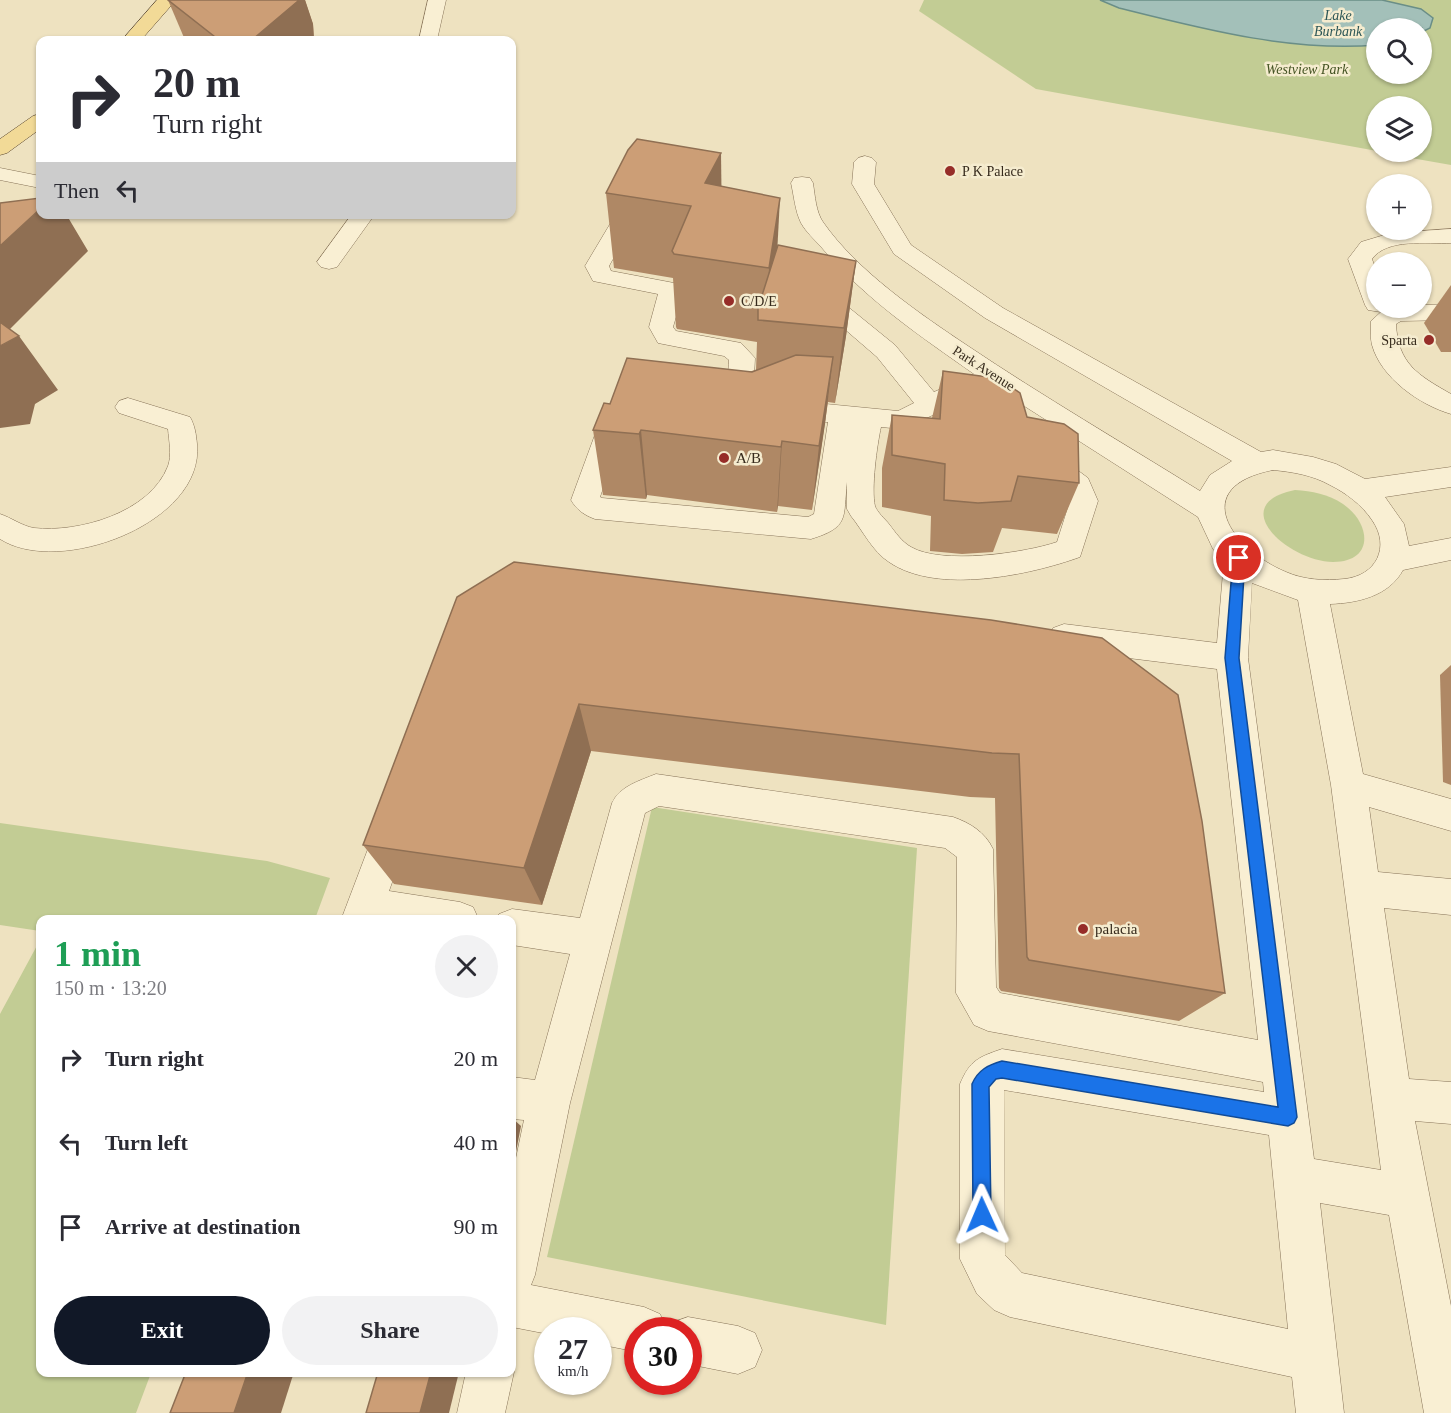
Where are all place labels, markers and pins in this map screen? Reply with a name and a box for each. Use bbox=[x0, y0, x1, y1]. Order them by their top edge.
marker: P K Palace bbox=[943, 164, 957, 178]
place label: P K Palace bbox=[962, 164, 1023, 179]
marker: C/D/E bbox=[722, 294, 736, 308]
place label: C/D/E bbox=[741, 294, 777, 309]
place label: Sparta bbox=[1381, 333, 1418, 348]
marker: Sparta bbox=[1422, 333, 1436, 347]
place label: A/B bbox=[736, 450, 761, 466]
marker: A/B bbox=[717, 451, 731, 465]
pin bbox=[1213, 532, 1264, 583]
place label: palacia bbox=[1095, 921, 1138, 937]
marker: palacia bbox=[1076, 922, 1090, 936]

